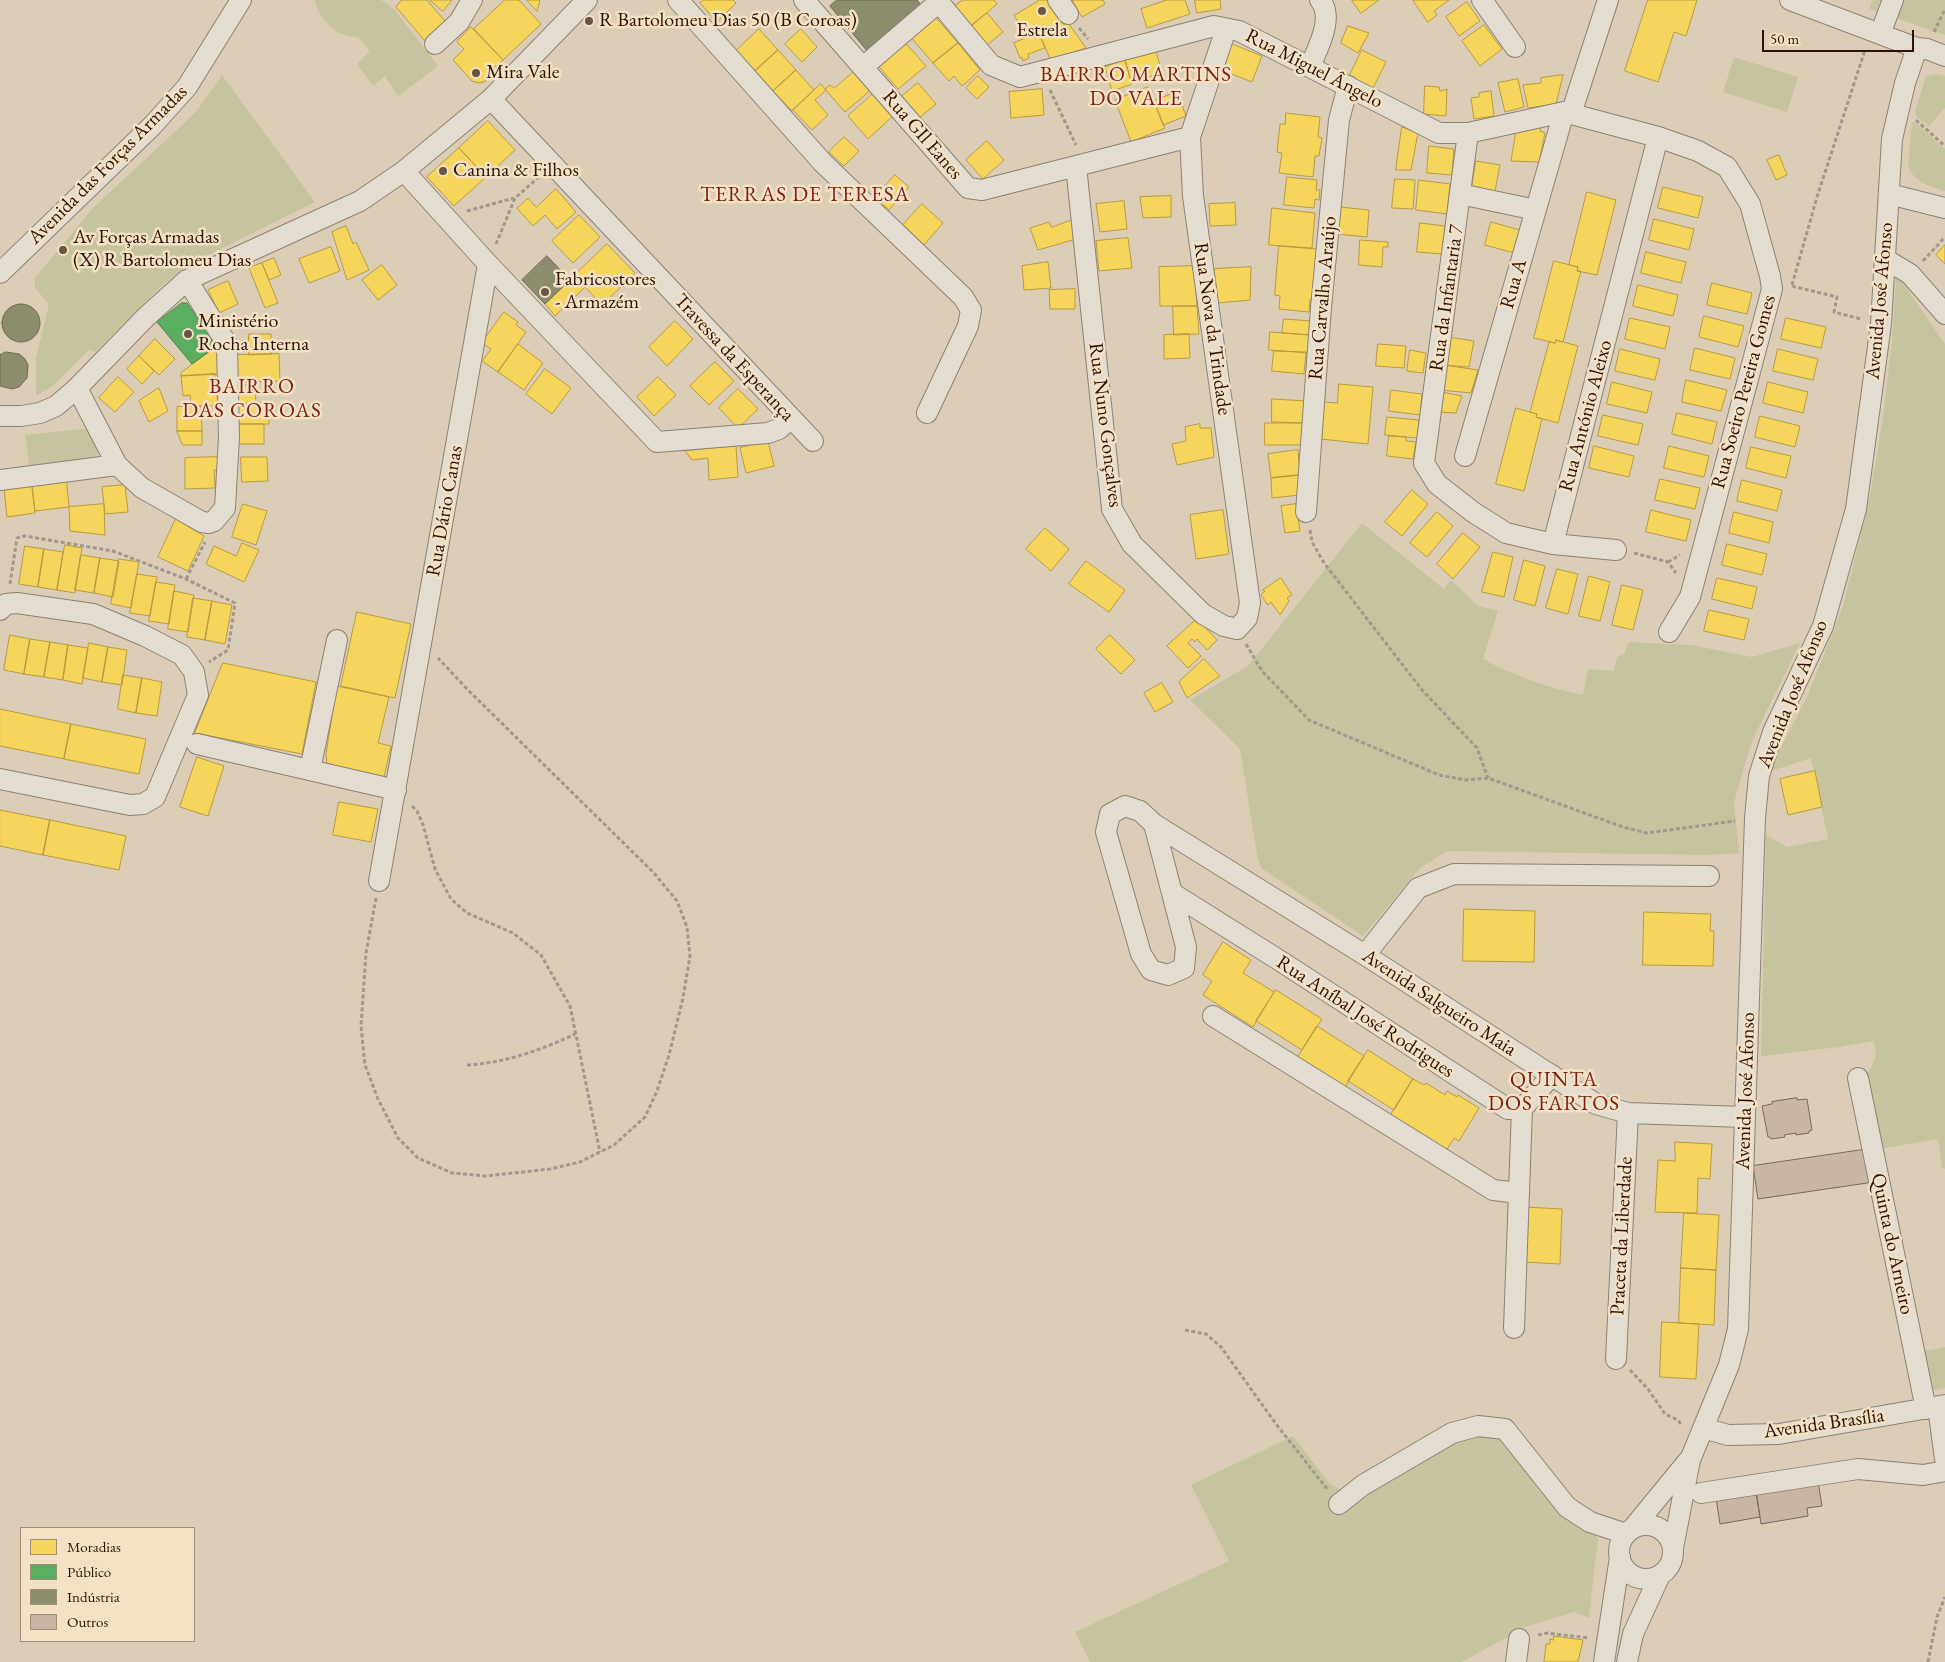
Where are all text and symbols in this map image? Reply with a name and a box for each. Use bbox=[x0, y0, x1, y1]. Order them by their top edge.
marker: Estrela bbox=[1036, 5, 1048, 17]
place label: R Bartolomeu Dias 50 (B Coroas) bbox=[599, 9, 857, 33]
marker: R Bartolomeu Dias 50 (B Coroas) bbox=[583, 15, 595, 27]
place label: Estrela bbox=[1016, 19, 1068, 43]
scale bar bbox=[1765, 20, 1918, 52]
street label: Rua Miguel Ângelo bbox=[1241, 24, 1387, 114]
text: 50 m bbox=[1770, 29, 1799, 48]
place label: Mira Vale bbox=[486, 61, 560, 85]
district label: BAIRRO MARTINS DO VALE bbox=[1038, 62, 1234, 112]
marker: Mira Vale bbox=[470, 67, 482, 79]
street label: Avenida das Forças Armadas bbox=[23, 80, 193, 250]
street label: Rua GIl Eanes bbox=[877, 85, 967, 185]
place label: Canina & Filhos bbox=[453, 159, 579, 183]
marker: Canina & Filhos bbox=[437, 165, 449, 177]
district label: TERRAS DE TERESA bbox=[698, 182, 912, 208]
street label: Rua Carvalho Araújo bbox=[1304, 215, 1342, 381]
street label: Avenida José Afonso bbox=[1861, 221, 1899, 381]
street label: Rua da Infantaria 7 bbox=[1425, 223, 1469, 373]
place label: Av Forças Armadas (X) R Bartolomeu Dias bbox=[73, 226, 251, 273]
street label: Rua Nova da Trindade bbox=[1188, 241, 1236, 417]
marker: Av Forças Armadas (X) R Bartolomeu Dias bbox=[57, 244, 69, 256]
street label: Rua A bbox=[1495, 256, 1533, 312]
place label: Fabricostores - Armazém bbox=[555, 268, 656, 315]
marker: Fabricostores - Armazém bbox=[539, 286, 551, 298]
street label: Travessa da Esperança bbox=[669, 289, 799, 427]
street label: Rua Soeiro Pereira Gomes bbox=[1707, 293, 1781, 491]
place label: Ministério Rocha Interna bbox=[198, 310, 309, 357]
marker: Ministério Rocha Interna bbox=[182, 328, 194, 340]
street label: Rua António Aleixo bbox=[1554, 338, 1618, 494]
street label: Rua Nuno Gonçalves bbox=[1083, 341, 1127, 509]
district label: BAIRRO DAS COROAS bbox=[181, 374, 323, 424]
street label: Rua Dário Canas bbox=[422, 444, 468, 578]
street label: Avenida José Afonso bbox=[1752, 616, 1834, 772]
street label: Avenida Salgueiro Maia bbox=[1357, 944, 1521, 1062]
street label: Rua Aníbal José Rodrigues bbox=[1272, 951, 1458, 1083]
street label: Avenida José Afonso bbox=[1731, 1012, 1761, 1170]
district label: QUINTA DOS FARTOS bbox=[1487, 1067, 1621, 1117]
street label: Praceta da Liberdade bbox=[1606, 1156, 1638, 1316]
street label: Quinta do Arneiro bbox=[1865, 1171, 1919, 1317]
street label: Avenida Brasília bbox=[1762, 1404, 1886, 1444]
legend bbox=[20, 1527, 195, 1642]
text: Moradias bbox=[67, 1537, 121, 1556]
text: Público bbox=[67, 1562, 111, 1581]
text: Indústria bbox=[67, 1587, 120, 1606]
text: Outros bbox=[67, 1612, 108, 1631]

